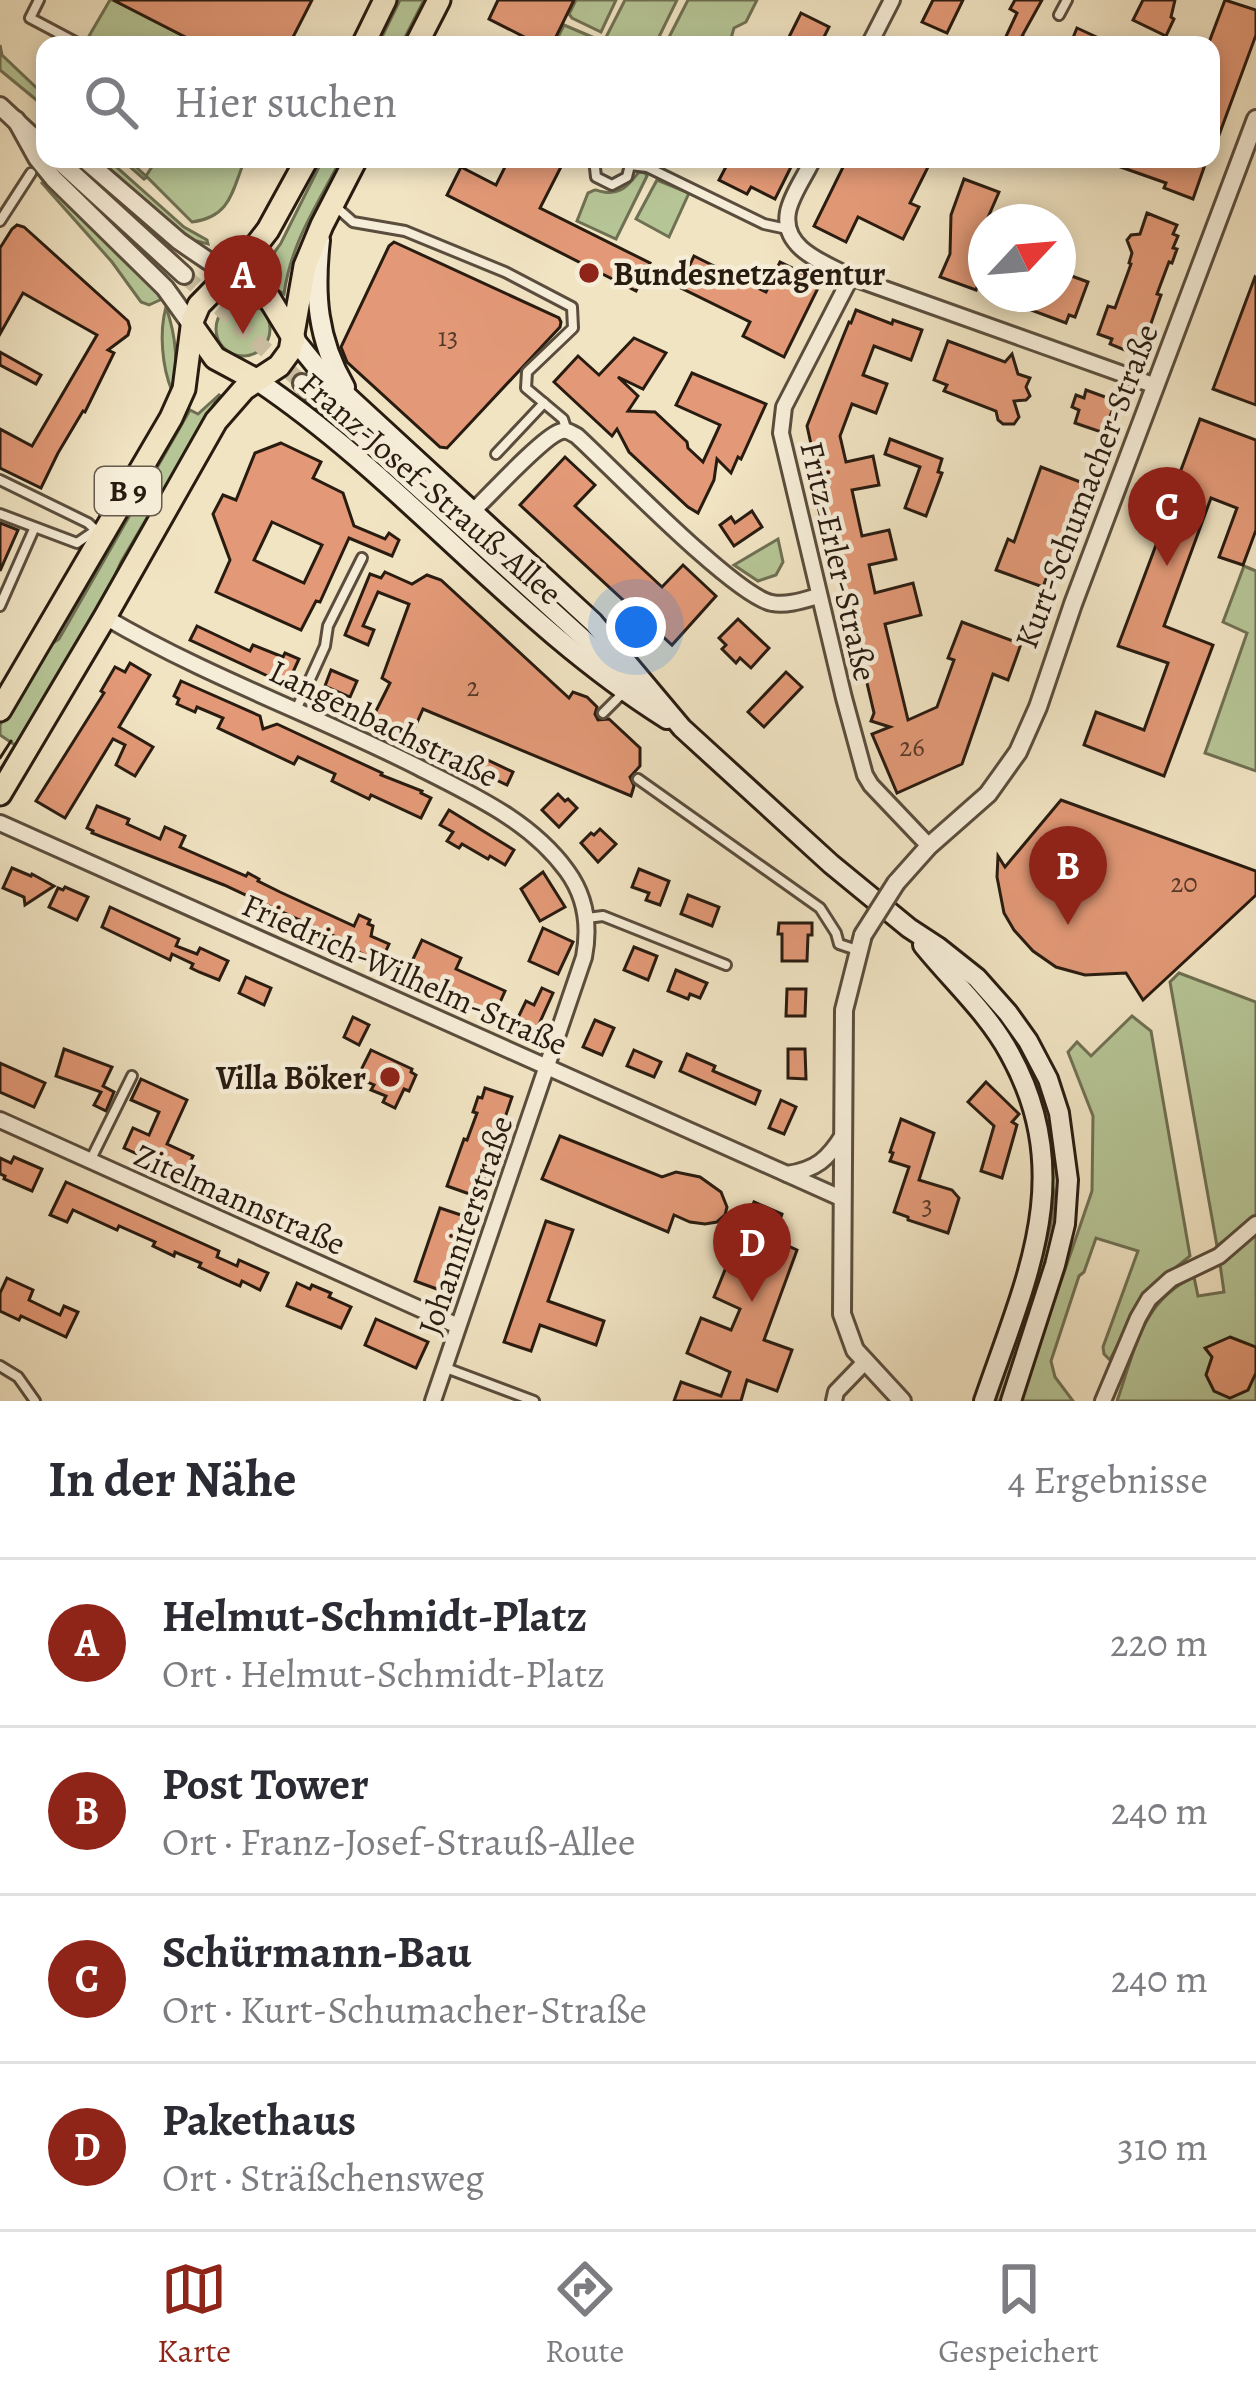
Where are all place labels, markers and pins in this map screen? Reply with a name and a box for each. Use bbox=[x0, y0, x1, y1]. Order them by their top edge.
pin: A bbox=[204, 235, 282, 334]
place label: Bundesnetzagentur bbox=[613, 251, 886, 296]
marker: Bundesnetzagentur bbox=[576, 260, 602, 286]
pin: C bbox=[1128, 467, 1206, 566]
pin: B bbox=[1029, 826, 1107, 925]
place label: Villa Böker bbox=[215, 1055, 366, 1100]
marker: Villa Böker bbox=[377, 1064, 403, 1090]
pin: D bbox=[713, 1203, 791, 1302]

